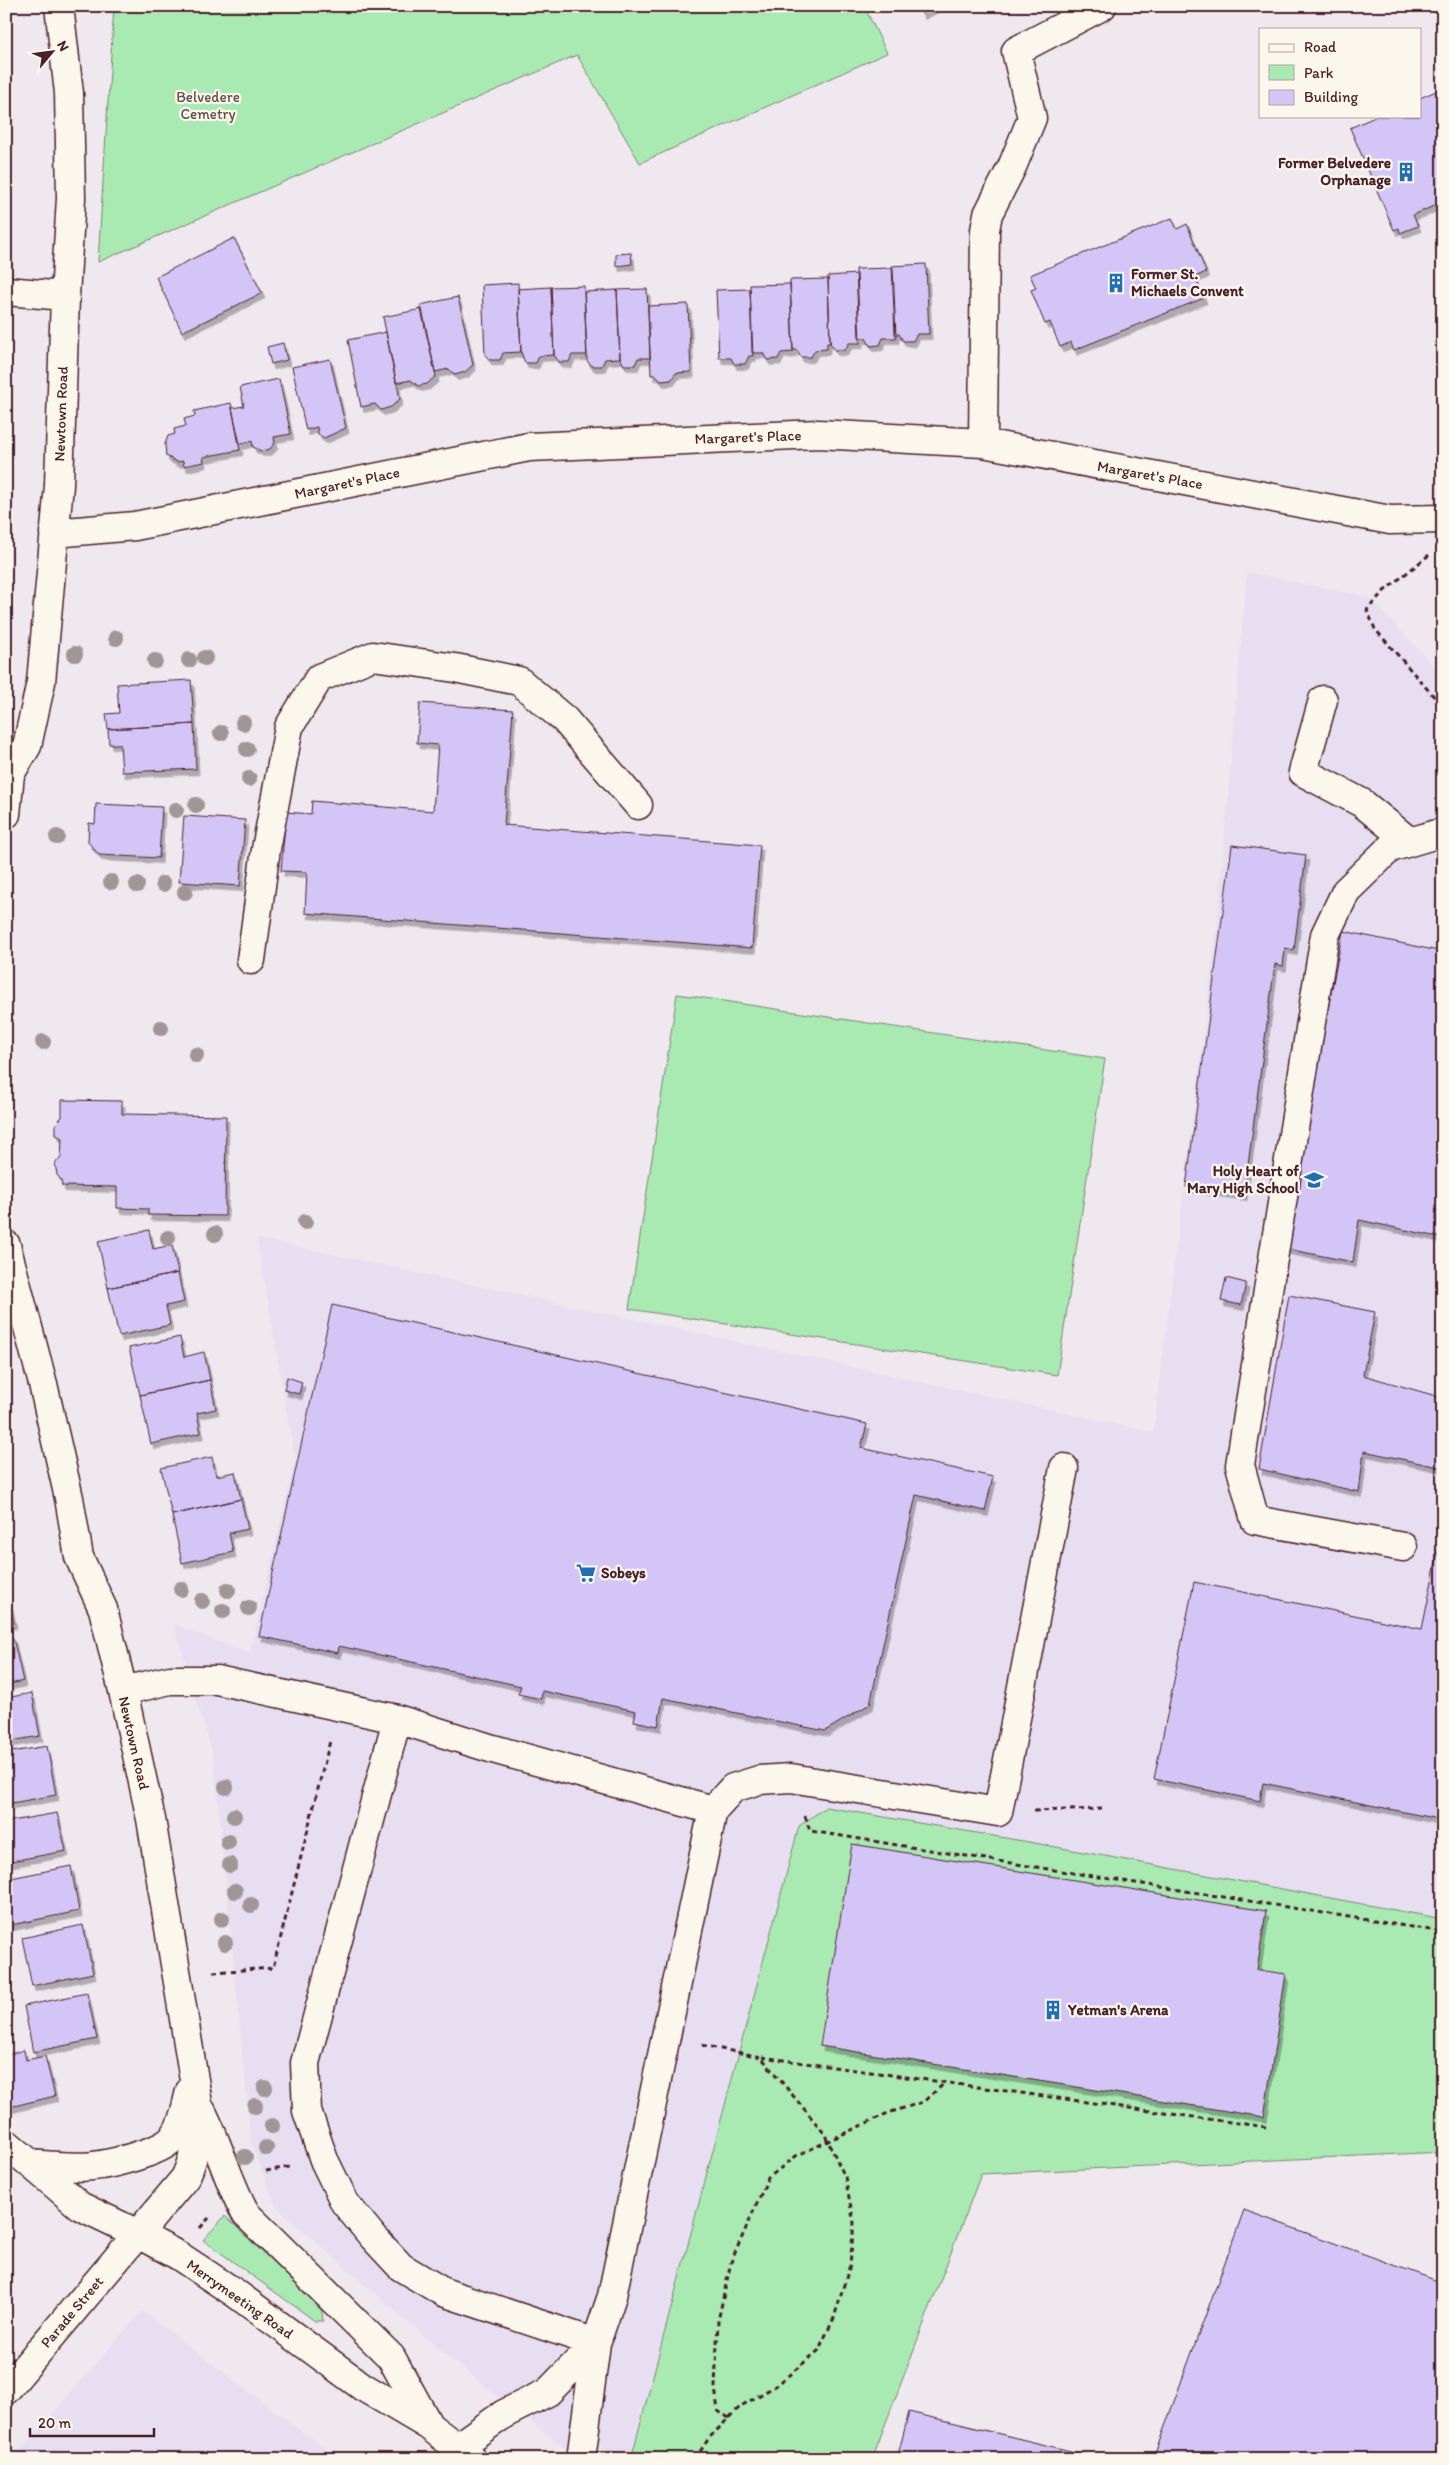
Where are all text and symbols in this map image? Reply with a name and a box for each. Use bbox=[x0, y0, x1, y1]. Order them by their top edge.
north arrow bbox=[28, 28, 78, 78]
legend bbox=[1259, 28, 1422, 118]
text: N bbox=[53, 38, 73, 54]
text: Road bbox=[1304, 38, 1337, 56]
text: Park bbox=[1304, 64, 1334, 82]
park label: Belvedere Cemetry bbox=[176, 88, 240, 123]
text: Building bbox=[1304, 88, 1358, 106]
place label: Former Belvedere Orphanage bbox=[1278, 154, 1391, 190]
building icon: Former Belvedere Orphanage bbox=[1395, 161, 1417, 183]
place label: Former St. Michaels Convent bbox=[1131, 265, 1244, 300]
building icon: Former St. Michaels Convent bbox=[1105, 272, 1127, 294]
street label: Newtown Road bbox=[50, 366, 72, 462]
street label: Margaret's Place bbox=[694, 426, 802, 448]
street label: Margaret's Place bbox=[1096, 457, 1204, 493]
street label: Margaret's Place bbox=[293, 463, 401, 503]
place label: Holy Heart of Mary High School bbox=[1187, 1162, 1300, 1198]
school or university icon: Holy Heart of Mary High School bbox=[1303, 1169, 1325, 1191]
supermarket icon: Sobeys bbox=[575, 1562, 597, 1584]
place label: Sobeys bbox=[601, 1564, 646, 1583]
street label: Newtown Road bbox=[115, 1695, 153, 1791]
building icon: Yetman's Arena bbox=[1042, 1999, 1064, 2021]
place label: Yetman's Arena bbox=[1067, 2001, 1169, 2019]
street label: Merrymeeting Road bbox=[183, 2255, 297, 2343]
street label: Parade Street bbox=[37, 2272, 107, 2351]
scale bar bbox=[30, 2405, 154, 2437]
text: 20 m bbox=[38, 2414, 72, 2432]

